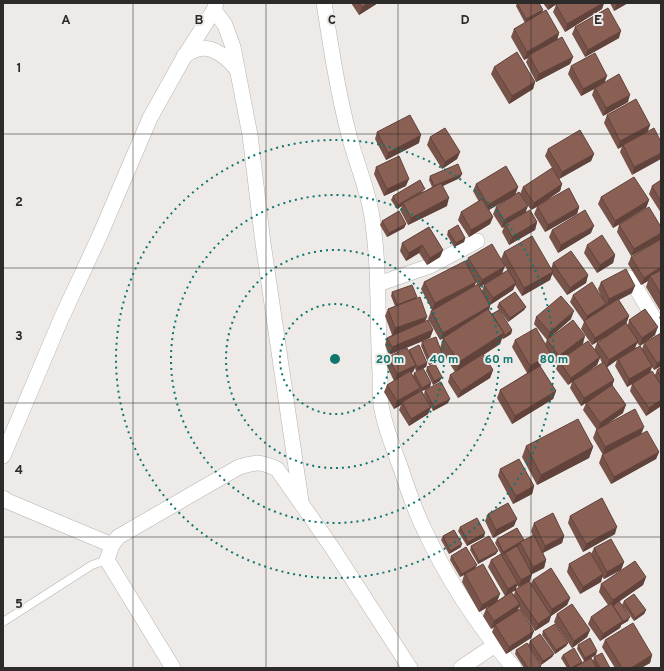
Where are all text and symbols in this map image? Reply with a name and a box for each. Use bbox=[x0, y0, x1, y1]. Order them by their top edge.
text: A bbox=[61, 13, 71, 29]
text: B bbox=[195, 13, 204, 29]
text: C bbox=[328, 13, 336, 29]
text: D bbox=[460, 13, 470, 29]
text: E bbox=[594, 13, 602, 29]
text: 1 bbox=[16, 61, 22, 77]
text: 2 bbox=[15, 195, 23, 211]
text: 3 bbox=[15, 329, 23, 345]
centre of rings bbox=[328, 352, 342, 366]
text: 20 m bbox=[376, 352, 404, 368]
text: 40 m bbox=[429, 352, 459, 368]
text: 60 m bbox=[485, 352, 513, 368]
text: 80 m bbox=[540, 352, 568, 368]
text: 4 bbox=[15, 463, 23, 479]
text: 5 bbox=[15, 597, 23, 613]

